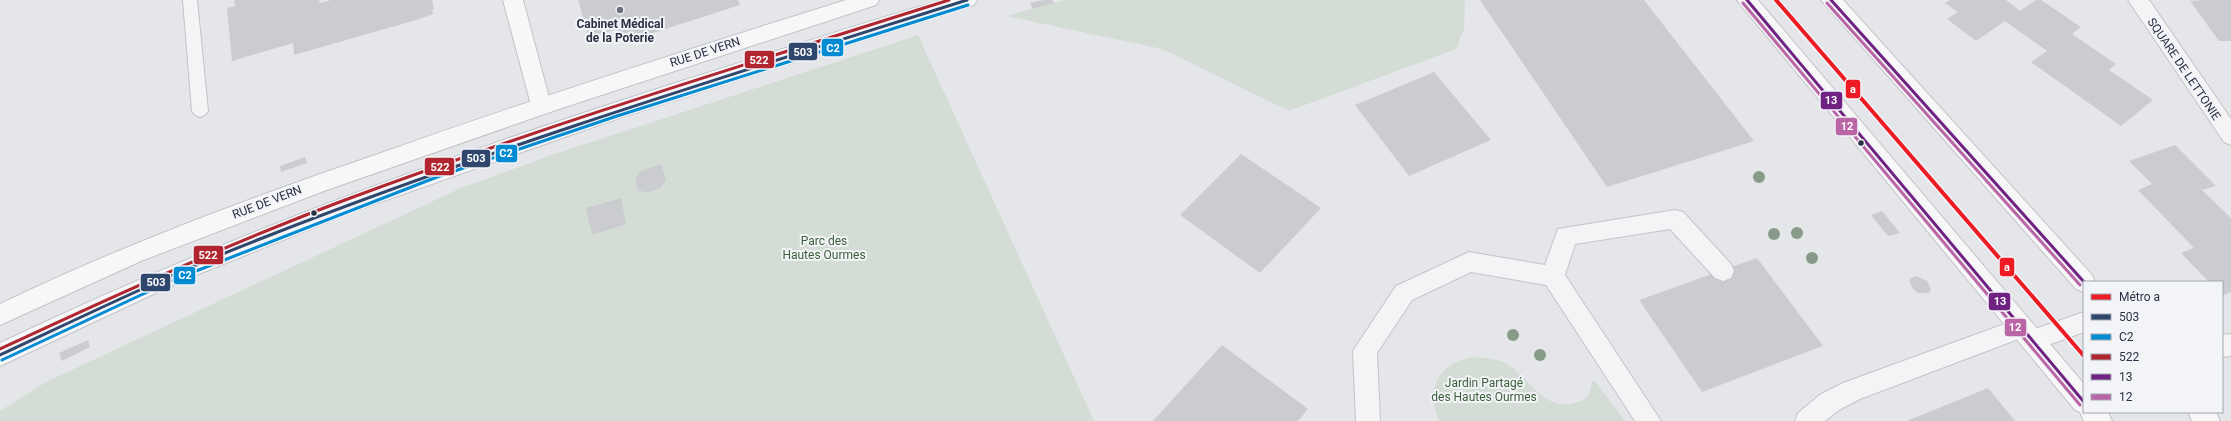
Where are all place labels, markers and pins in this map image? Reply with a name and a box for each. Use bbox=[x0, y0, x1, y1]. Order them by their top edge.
marker: Cabinet Médical de la Poterie bbox=[615, 5, 625, 15]
place label: Cabinet Médical de la Poterie bbox=[576, 17, 664, 45]
unlabelled marker bbox=[1856, 138, 1866, 148]
unlabelled marker bbox=[309, 208, 319, 218]

